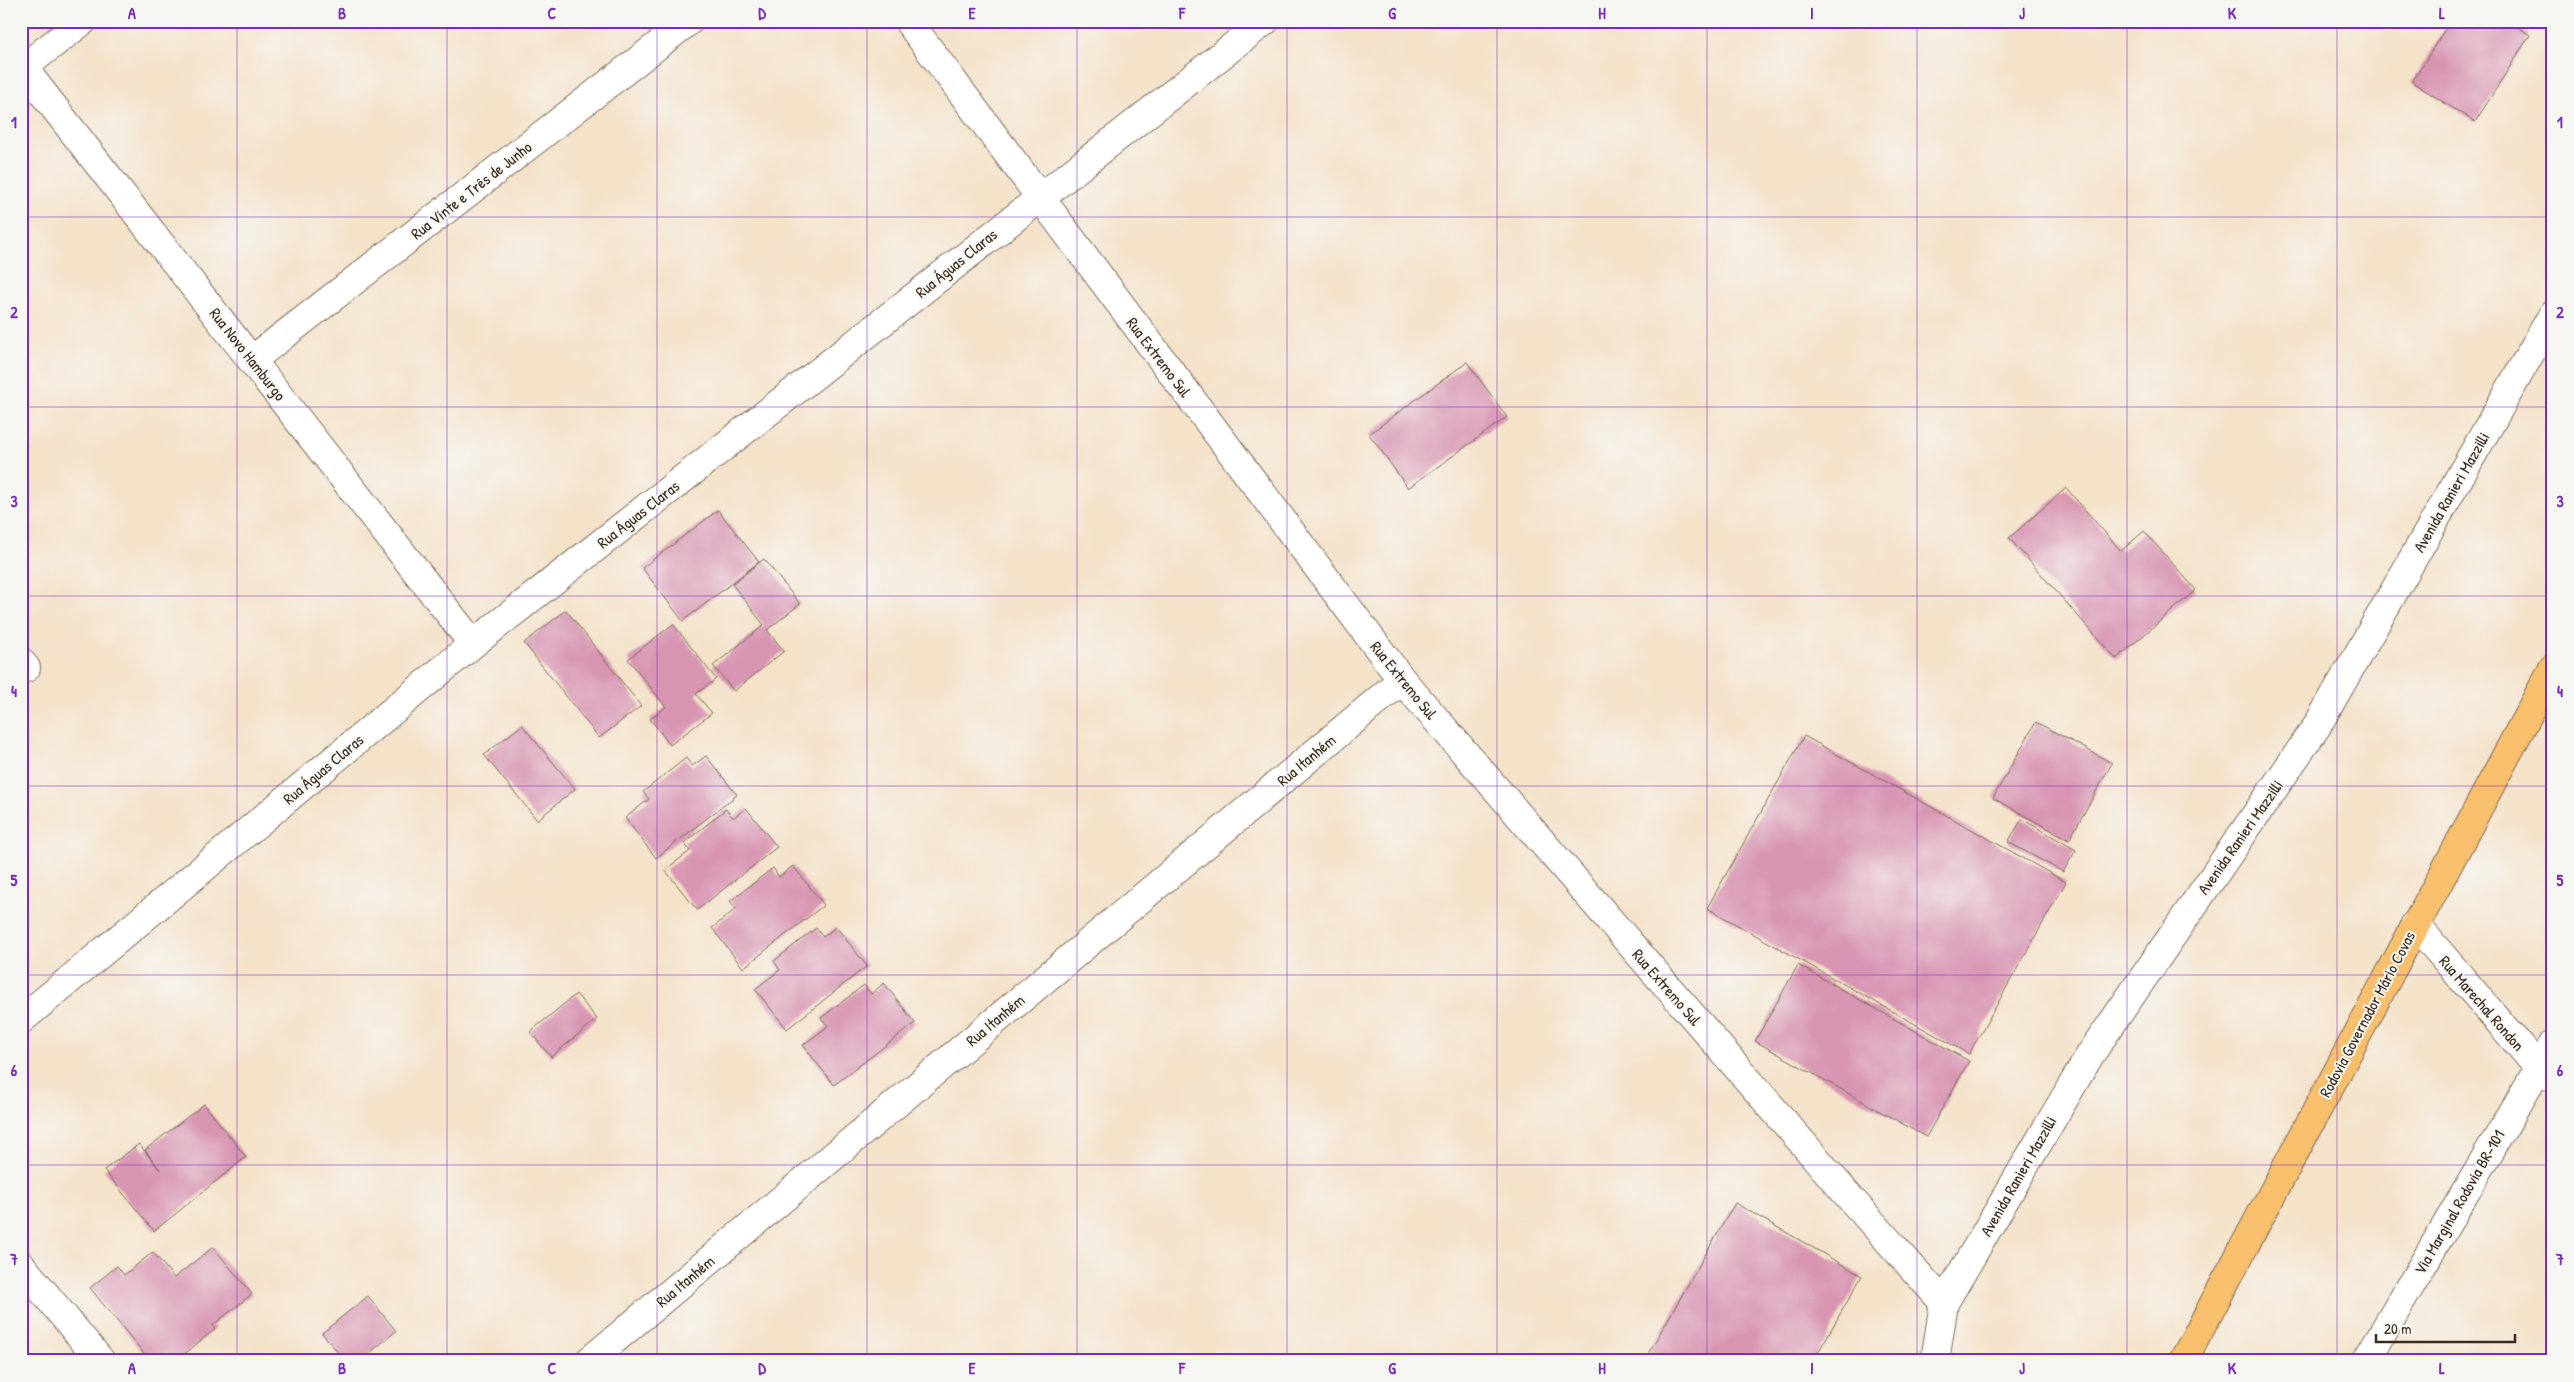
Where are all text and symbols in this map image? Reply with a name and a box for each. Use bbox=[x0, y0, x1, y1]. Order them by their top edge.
text: A bbox=[128, 2, 136, 24]
text: B bbox=[338, 2, 346, 24]
text: C bbox=[548, 2, 557, 24]
text: D bbox=[758, 2, 766, 24]
text: E bbox=[968, 2, 976, 24]
text: F bbox=[1178, 2, 1186, 24]
text: G bbox=[1388, 2, 1396, 24]
text: H bbox=[1598, 2, 1606, 24]
text: I bbox=[1810, 2, 1814, 24]
text: J bbox=[2019, 2, 2025, 24]
text: K bbox=[2228, 2, 2237, 24]
text: L bbox=[2439, 2, 2445, 24]
text: 1 bbox=[11, 111, 17, 133]
text: 1 bbox=[2557, 111, 2563, 133]
street label: Rua Vinte e Três de Junho bbox=[406, 135, 536, 244]
street label: Rua Águas Claras bbox=[911, 223, 1001, 303]
text: 2 bbox=[10, 301, 18, 323]
text: 2 bbox=[2556, 301, 2564, 323]
street label: Rua Novo Hamburgo bbox=[205, 303, 292, 406]
street label: Rua Extremo Sul bbox=[1122, 312, 1197, 402]
street label: Avenida Ranieri Mazzilli bbox=[2408, 428, 2494, 556]
street label: Rua Águas Claras bbox=[592, 475, 684, 553]
text: 3 bbox=[10, 490, 18, 512]
text: 3 bbox=[2556, 490, 2564, 512]
street label: Rua Extremo Sul bbox=[1366, 636, 1443, 724]
text: 4 bbox=[11, 680, 17, 702]
text: 4 bbox=[2557, 680, 2563, 702]
street label: Rua Águas Claras bbox=[278, 729, 368, 809]
street label: Rua Itanhém bbox=[1272, 729, 1340, 791]
street label: Avenida Ranieri Mazzilli bbox=[2192, 775, 2288, 899]
text: 5 bbox=[11, 869, 18, 891]
text: 5 bbox=[2557, 869, 2564, 891]
street label: Rodovia Governador Mário Covas bbox=[2314, 927, 2420, 1101]
street label: Rua Extremo Sul bbox=[1628, 944, 1707, 1031]
street label: Rua Marechal Rondon bbox=[2434, 951, 2530, 1055]
street label: Rua Itanhém bbox=[961, 989, 1029, 1051]
text: 6 bbox=[11, 1059, 18, 1081]
text: 6 bbox=[2557, 1059, 2564, 1081]
street label: Avenida Ranieri Mazzilli bbox=[1975, 1112, 2061, 1240]
street label: Via Marginal Rodovia BR-101 bbox=[2409, 1126, 2510, 1278]
text: 7 bbox=[9, 1248, 18, 1270]
text: 7 bbox=[2555, 1248, 2564, 1270]
street label: Rua Itanhém bbox=[651, 1250, 719, 1312]
scale bar bbox=[2376, 1312, 2515, 1344]
text: 20 m bbox=[2384, 1318, 2411, 1339]
text: A bbox=[128, 1357, 136, 1379]
text: B bbox=[338, 1357, 346, 1379]
text: C bbox=[548, 1357, 557, 1379]
text: D bbox=[758, 1357, 766, 1379]
text: E bbox=[968, 1357, 976, 1379]
text: F bbox=[1178, 1357, 1186, 1379]
text: G bbox=[1388, 1357, 1396, 1379]
text: H bbox=[1598, 1357, 1606, 1379]
text: I bbox=[1810, 1357, 1814, 1379]
text: J bbox=[2019, 1357, 2025, 1379]
text: K bbox=[2228, 1357, 2237, 1379]
text: L bbox=[2439, 1357, 2445, 1379]

